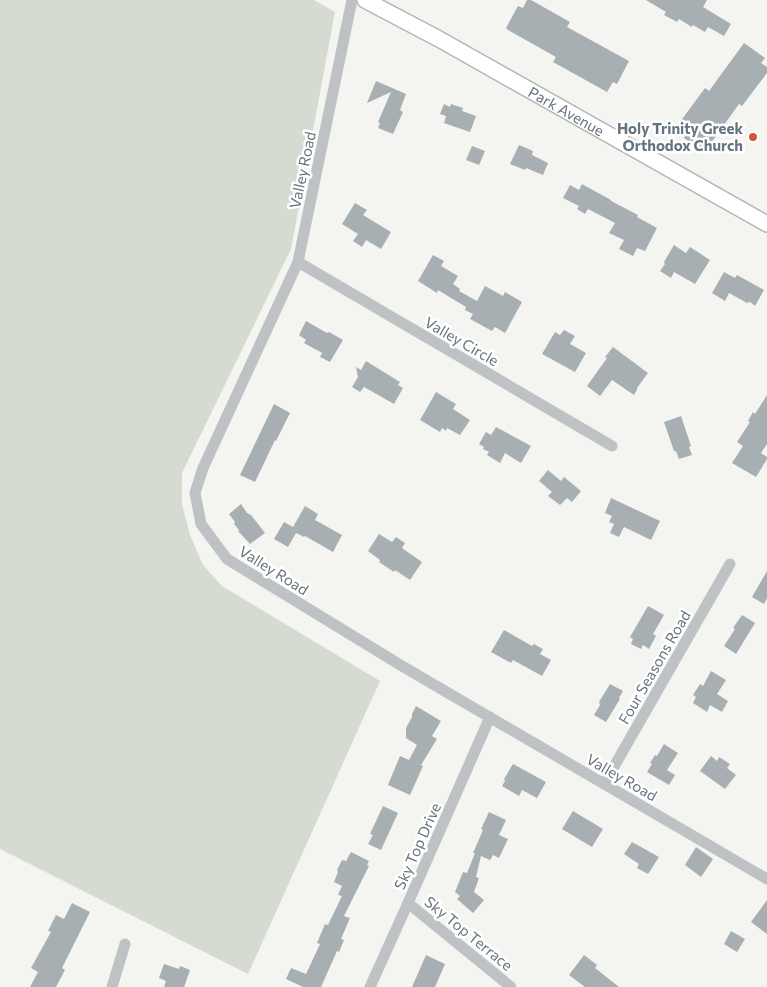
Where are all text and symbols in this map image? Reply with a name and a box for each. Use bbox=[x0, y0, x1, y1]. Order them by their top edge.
street label: Park Avenue bbox=[525, 82, 608, 139]
place label: Holy Trinity Greek Orthodox Church bbox=[617, 119, 743, 154]
street label: Valley Road bbox=[285, 130, 319, 210]
marker: Holy Trinity Greek Orthodox Church bbox=[747, 131, 759, 143]
street label: Valley Circle bbox=[422, 313, 502, 369]
street label: Valley Road bbox=[236, 542, 312, 598]
street label: Four Seasons Road bbox=[614, 607, 694, 727]
street label: Valley Road bbox=[584, 750, 660, 804]
street label: Sky Top Drive bbox=[390, 800, 444, 892]
street label: Sky Top Terrace bbox=[421, 892, 517, 974]

